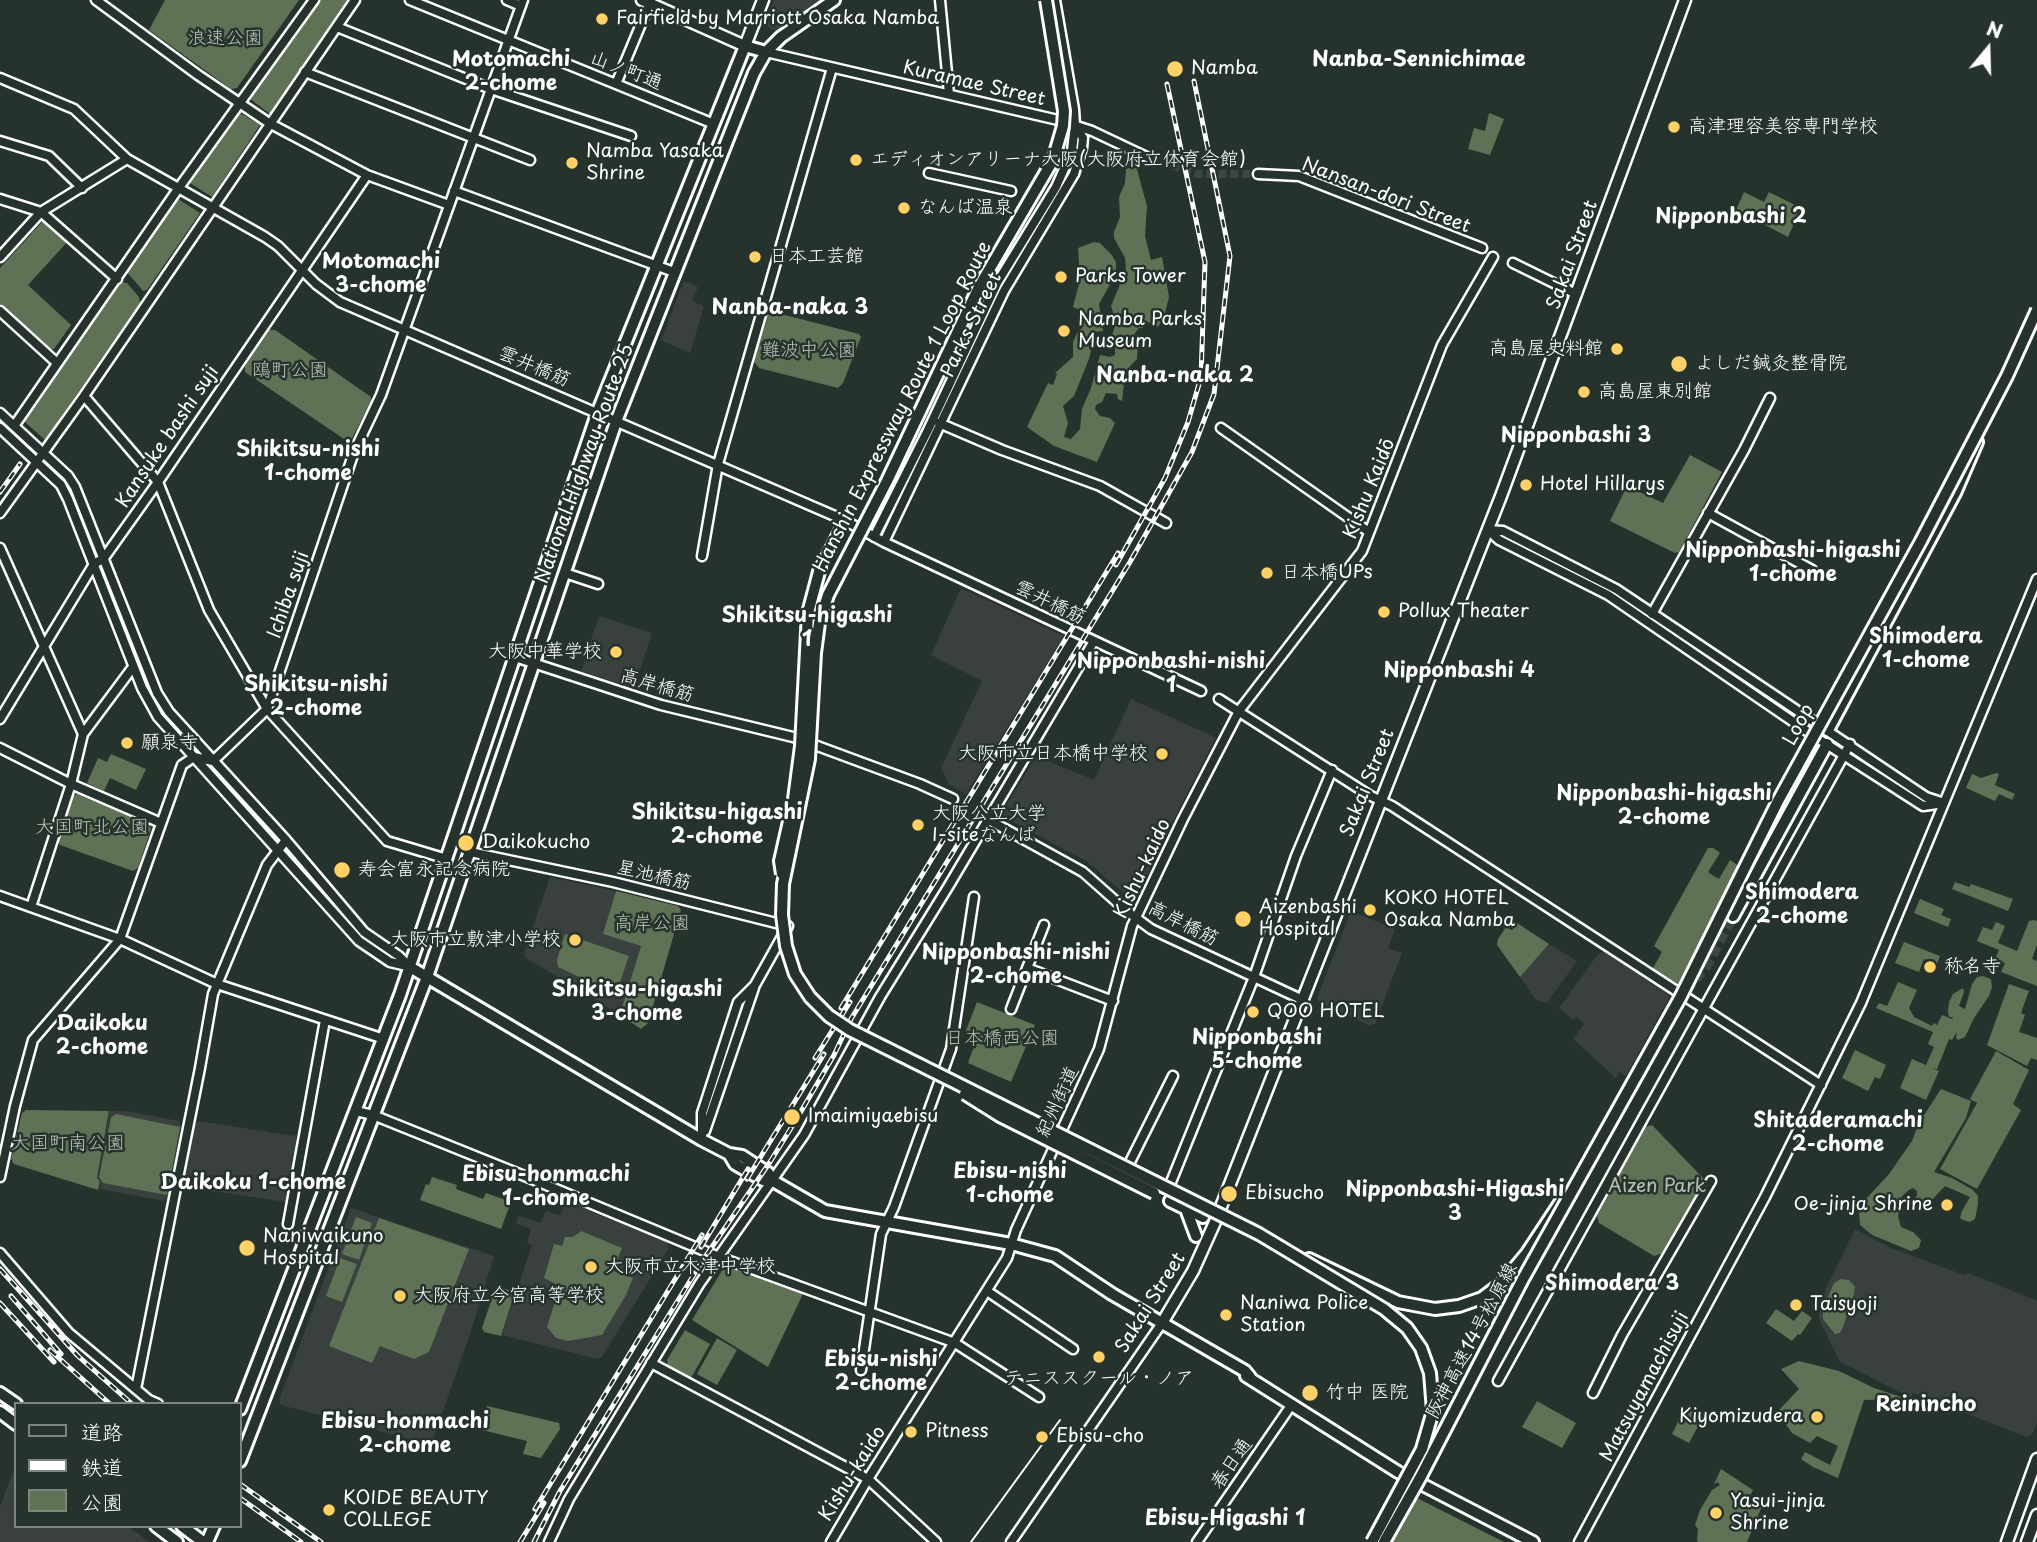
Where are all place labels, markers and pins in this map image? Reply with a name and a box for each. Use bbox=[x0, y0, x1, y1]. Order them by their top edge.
place label: Fairfield by Marriott Osaka Namba bbox=[616, 8, 939, 30]
marker: Fairfield by Marriott Osaka Namba bbox=[594, 11, 610, 27]
place label: Namba bbox=[1191, 58, 1258, 80]
marker: Namba bbox=[1165, 59, 1185, 79]
place label: 高津理容美容専門学校 bbox=[1688, 116, 1878, 138]
marker: 高津理容美容専門学校 bbox=[1666, 119, 1682, 135]
place label: Namba Yasaka Shrine bbox=[586, 141, 724, 185]
place label: エディオンアリーナ大阪(大阪府立体育会館) bbox=[870, 149, 1246, 171]
marker: エディオンアリーナ大阪(大阪府立体育会館) bbox=[848, 152, 864, 168]
marker: Namba Yasaka Shrine bbox=[564, 155, 580, 171]
place label: なんば温泉 bbox=[918, 197, 1013, 219]
marker: なんば温泉 bbox=[896, 200, 912, 216]
place label: 日本工芸館 bbox=[769, 246, 864, 268]
marker: 日本工芸館 bbox=[747, 249, 763, 265]
place label: Parks Tower bbox=[1075, 266, 1186, 288]
marker: Parks Tower bbox=[1053, 269, 1069, 285]
place label: Namba Parks Museum bbox=[1078, 309, 1202, 353]
marker: Namba Parks Museum bbox=[1056, 323, 1072, 339]
place label: 高島屋史料館 bbox=[1489, 338, 1603, 360]
marker: 高島屋史料館 bbox=[1609, 341, 1625, 357]
place label: よしだ鍼灸整骨院 bbox=[1695, 353, 1847, 375]
marker: よしだ鍼灸整骨院 bbox=[1669, 354, 1689, 374]
place label: 高島屋東別館 bbox=[1598, 381, 1712, 403]
marker: 高島屋東別館 bbox=[1576, 384, 1592, 400]
place label: Hotel Hillarys bbox=[1540, 474, 1665, 496]
marker: Hotel Hillarys bbox=[1518, 477, 1534, 493]
place label: 日本橋UPs bbox=[1281, 562, 1373, 584]
marker: 日本橋UPs bbox=[1259, 565, 1275, 581]
place label: Pollux Theater bbox=[1398, 601, 1529, 623]
marker: Pollux Theater bbox=[1376, 604, 1392, 620]
place label: 大阪中華学校 bbox=[488, 641, 602, 663]
marker: 大阪中華学校 bbox=[608, 644, 624, 660]
place label: 願泉寺 bbox=[141, 732, 198, 754]
marker: 願泉寺 bbox=[119, 735, 135, 751]
place label: 大阪市立日本橋中学校 bbox=[958, 743, 1148, 765]
marker: 大阪市立日本橋中学校 bbox=[1154, 746, 1170, 762]
place label: 大阪公立大学 I-siteなんば bbox=[932, 803, 1046, 847]
marker: 大阪公立大学 I-siteなんば bbox=[910, 817, 926, 833]
place label: Daikokucho bbox=[482, 832, 590, 854]
marker: Daikokucho bbox=[456, 833, 476, 853]
place label: 寿会富永記念病院 bbox=[358, 859, 510, 881]
marker: 寿会富永記念病院 bbox=[332, 860, 352, 880]
place label: KOKO HOTEL Osaka Namba bbox=[1384, 888, 1515, 932]
place label: Aizenbashi Hospital bbox=[1259, 897, 1357, 941]
marker: KOKO HOTEL Osaka Namba bbox=[1362, 902, 1378, 918]
marker: Aizenbashi Hospital bbox=[1233, 909, 1253, 929]
place label: 大阪市立敷津小学校 bbox=[390, 929, 561, 951]
marker: 大阪市立敷津小学校 bbox=[567, 932, 583, 948]
place label: 称名寺 bbox=[1944, 956, 2001, 978]
marker: 称名寺 bbox=[1922, 959, 1938, 975]
place label: QOO HOTEL bbox=[1267, 1001, 1385, 1023]
marker: QOO HOTEL bbox=[1245, 1004, 1261, 1020]
place label: Imaimiyaebisu bbox=[808, 1106, 938, 1128]
marker: Imaimiyaebisu bbox=[782, 1107, 802, 1127]
place label: Ebisucho bbox=[1245, 1183, 1324, 1205]
marker: Ebisucho bbox=[1219, 1184, 1239, 1204]
place label: Oe-jinja Shrine bbox=[1794, 1194, 1933, 1216]
marker: Oe-jinja Shrine bbox=[1939, 1197, 1955, 1213]
place label: Naniwaikuno Hospital bbox=[263, 1226, 384, 1270]
marker: Naniwaikuno Hospital bbox=[237, 1238, 257, 1258]
place label: 大阪市立木津中学校 bbox=[605, 1256, 776, 1278]
marker: 大阪市立木津中学校 bbox=[583, 1259, 599, 1275]
place label: 大阪府立今宮高等学校 bbox=[414, 1285, 604, 1307]
marker: 大阪府立今宮高等学校 bbox=[392, 1288, 408, 1304]
place label: Naniwa Police Station bbox=[1240, 1293, 1368, 1337]
place label: Taisyoji bbox=[1810, 1294, 1878, 1316]
marker: Taisyoji bbox=[1788, 1297, 1804, 1313]
marker: Naniwa Police Station bbox=[1218, 1307, 1234, 1323]
marker: テニススクール・ノア bbox=[1091, 1349, 1107, 1365]
place label: テニススクール・ノア bbox=[1004, 1368, 1194, 1390]
place label: 竹中 医院 bbox=[1326, 1382, 1408, 1404]
marker: 竹中 医院 bbox=[1300, 1383, 1320, 1403]
place label: Kiyomizudera bbox=[1679, 1406, 1803, 1428]
marker: Kiyomizudera bbox=[1809, 1409, 1825, 1425]
place label: Pitness bbox=[925, 1421, 989, 1443]
marker: Pitness bbox=[903, 1424, 919, 1440]
place label: Ebisu-cho bbox=[1056, 1426, 1144, 1448]
marker: Ebisu-cho bbox=[1034, 1429, 1050, 1445]
place label: KOIDE BEAUTY COLLEGE bbox=[343, 1488, 488, 1532]
place label: Yasui-jinja Shrine bbox=[1730, 1491, 1825, 1535]
marker: KOIDE BEAUTY COLLEGE bbox=[321, 1502, 337, 1518]
marker: Yasui-jinja Shrine bbox=[1708, 1505, 1724, 1521]

